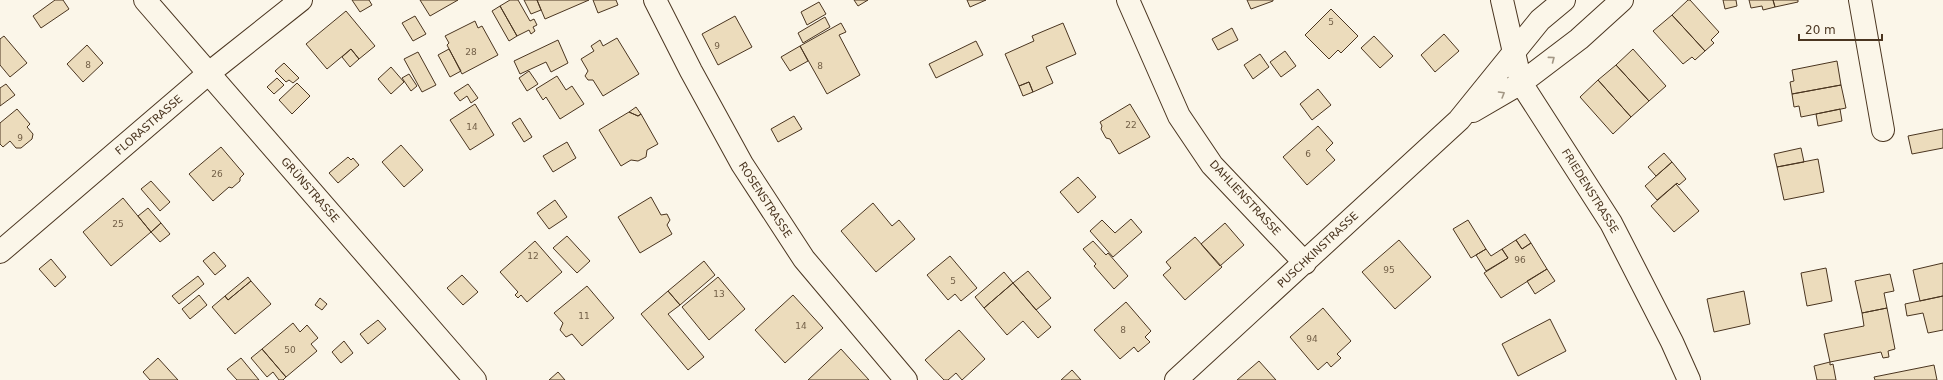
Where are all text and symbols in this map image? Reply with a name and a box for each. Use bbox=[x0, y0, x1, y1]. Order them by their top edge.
scale bar bbox=[1799, 16, 1882, 42]
house number: 5 bbox=[1328, 17, 1334, 27]
text: 20 m bbox=[1805, 23, 1836, 37]
house number: 9 bbox=[714, 41, 720, 51]
house number: 28 bbox=[465, 47, 477, 57]
one-way arrow bbox=[1547, 57, 1554, 64]
house number: 8 bbox=[85, 60, 91, 70]
house number: 8 bbox=[817, 61, 823, 71]
street label: FLORASTRASSE bbox=[113, 92, 185, 158]
one-way arrow bbox=[1498, 92, 1505, 99]
house number: 22 bbox=[1125, 120, 1137, 130]
house number: 14 bbox=[466, 122, 478, 132]
house number: 9 bbox=[17, 133, 23, 143]
street label: FRIEDENSTRASSE bbox=[1559, 146, 1621, 236]
house number: 6 bbox=[1305, 149, 1311, 159]
street label: GRÜNSTRASSE bbox=[278, 155, 342, 225]
street label: DAHLIENSTRASSE bbox=[1207, 158, 1283, 238]
street label: ROSENSTRASSE bbox=[736, 160, 794, 240]
house number: 26 bbox=[211, 169, 223, 179]
street label: PUSCHKINSTRASSE bbox=[1275, 209, 1361, 291]
house number: 25 bbox=[112, 219, 124, 229]
house number: 12 bbox=[527, 251, 539, 261]
house number: 96 bbox=[1514, 255, 1526, 265]
house number: 95 bbox=[1383, 265, 1395, 275]
house number: 5 bbox=[950, 276, 956, 286]
house number: 13 bbox=[713, 289, 725, 299]
house number: 11 bbox=[578, 311, 590, 321]
house number: 14 bbox=[795, 321, 807, 331]
house number: 8 bbox=[1120, 325, 1126, 335]
house number: 94 bbox=[1306, 334, 1318, 344]
house number: 50 bbox=[284, 345, 296, 355]

